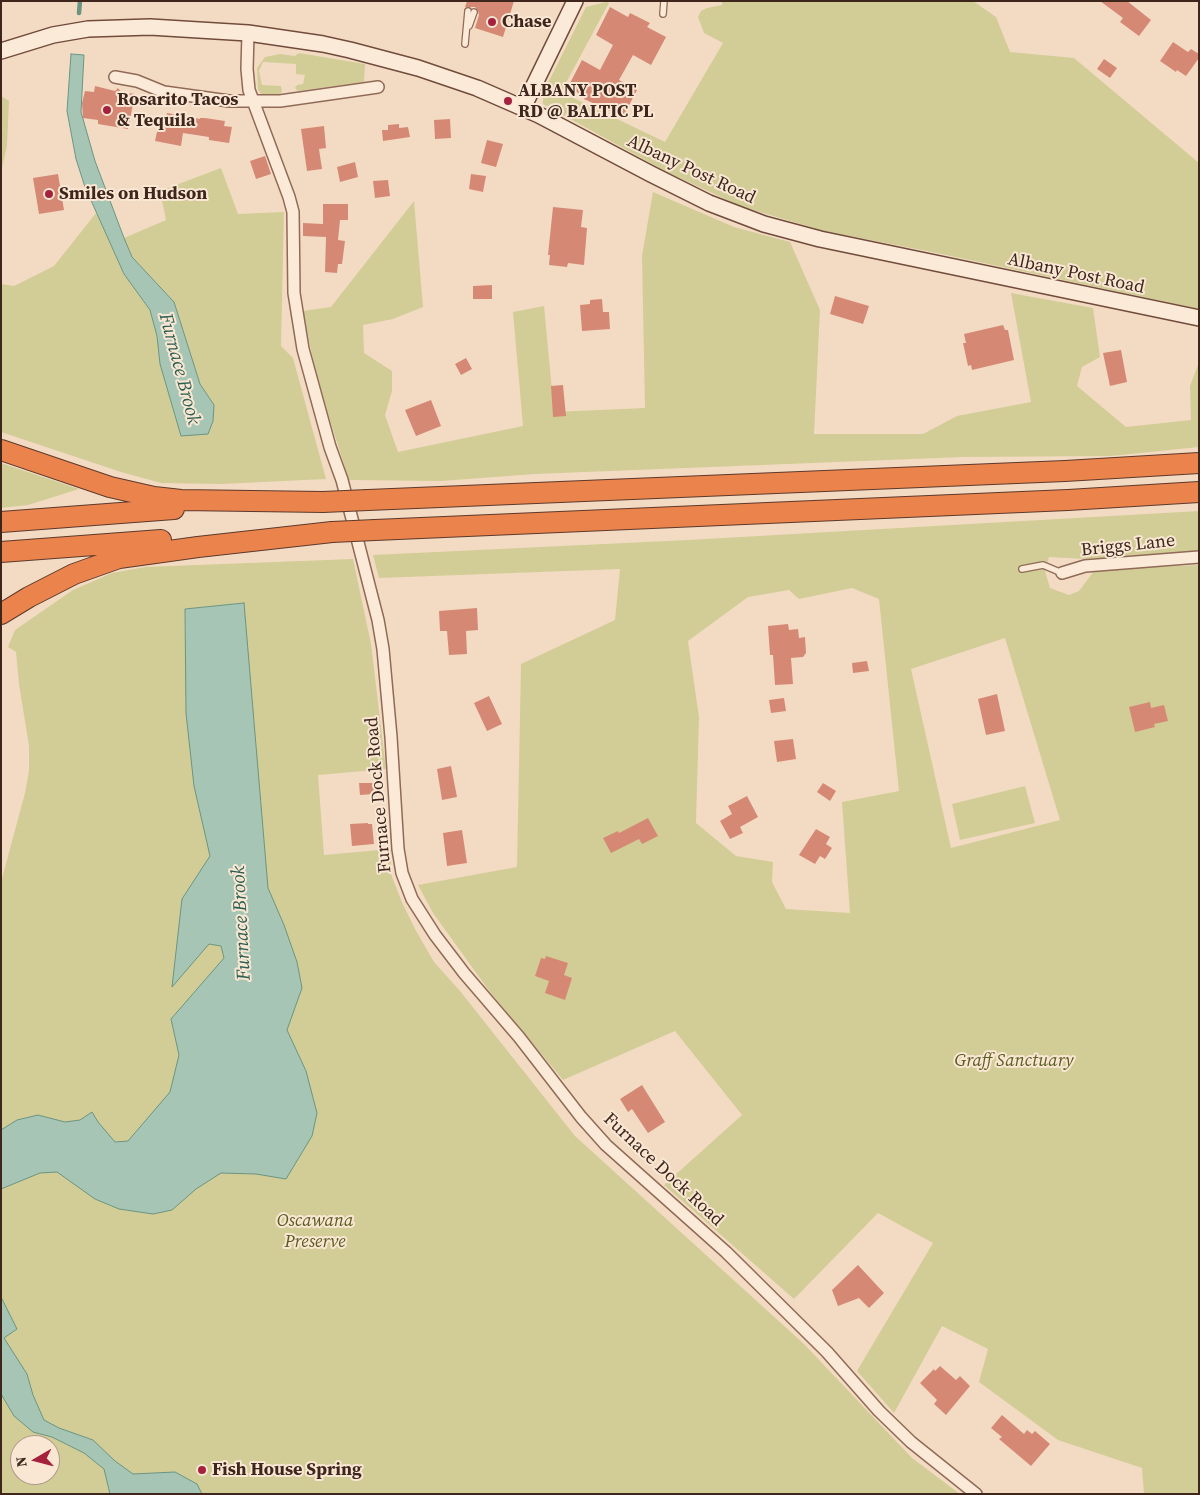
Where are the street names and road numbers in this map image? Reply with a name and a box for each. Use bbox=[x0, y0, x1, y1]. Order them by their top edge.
street label: Albany Post Road bbox=[623, 131, 759, 209]
street label: Albany Post Road bbox=[1006, 249, 1146, 299]
street label: Briggs Lane bbox=[1080, 530, 1176, 562]
street label: Furnace Dock Road bbox=[361, 716, 397, 874]
street label: Furnace Dock Road bbox=[598, 1109, 728, 1231]

